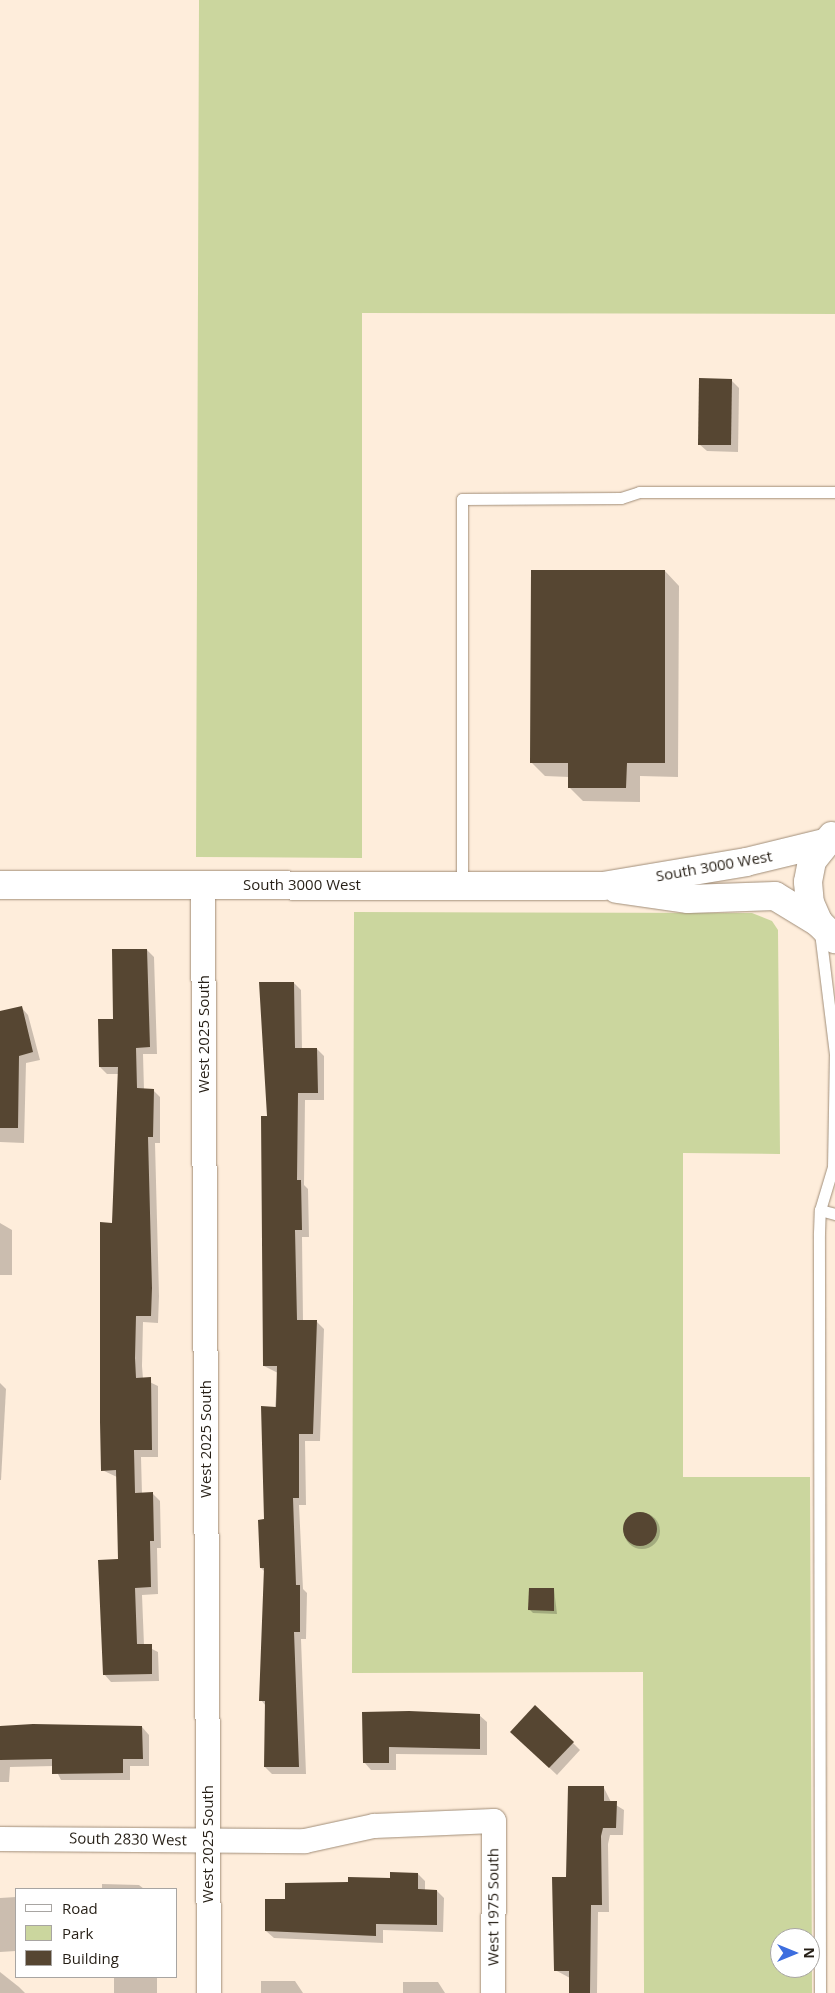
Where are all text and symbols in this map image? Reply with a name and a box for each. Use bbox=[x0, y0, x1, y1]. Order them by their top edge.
street label: South 3000 West bbox=[654, 847, 774, 885]
street label: South 3000 West bbox=[243, 876, 361, 894]
street label: West 2025 South bbox=[195, 975, 213, 1093]
street label: West 2025 South bbox=[197, 1380, 215, 1498]
street label: West 2025 South bbox=[199, 1785, 217, 1903]
street label: South 2830 West bbox=[69, 1829, 187, 1849]
street label: West 1975 South bbox=[484, 1848, 502, 1966]
legend bbox=[15, 1888, 178, 1978]
text: Road bbox=[62, 1898, 98, 1918]
text: Park bbox=[62, 1923, 93, 1943]
north arrow bbox=[770, 1928, 820, 1978]
text: N bbox=[800, 1947, 819, 1959]
text: Building bbox=[62, 1948, 119, 1968]

